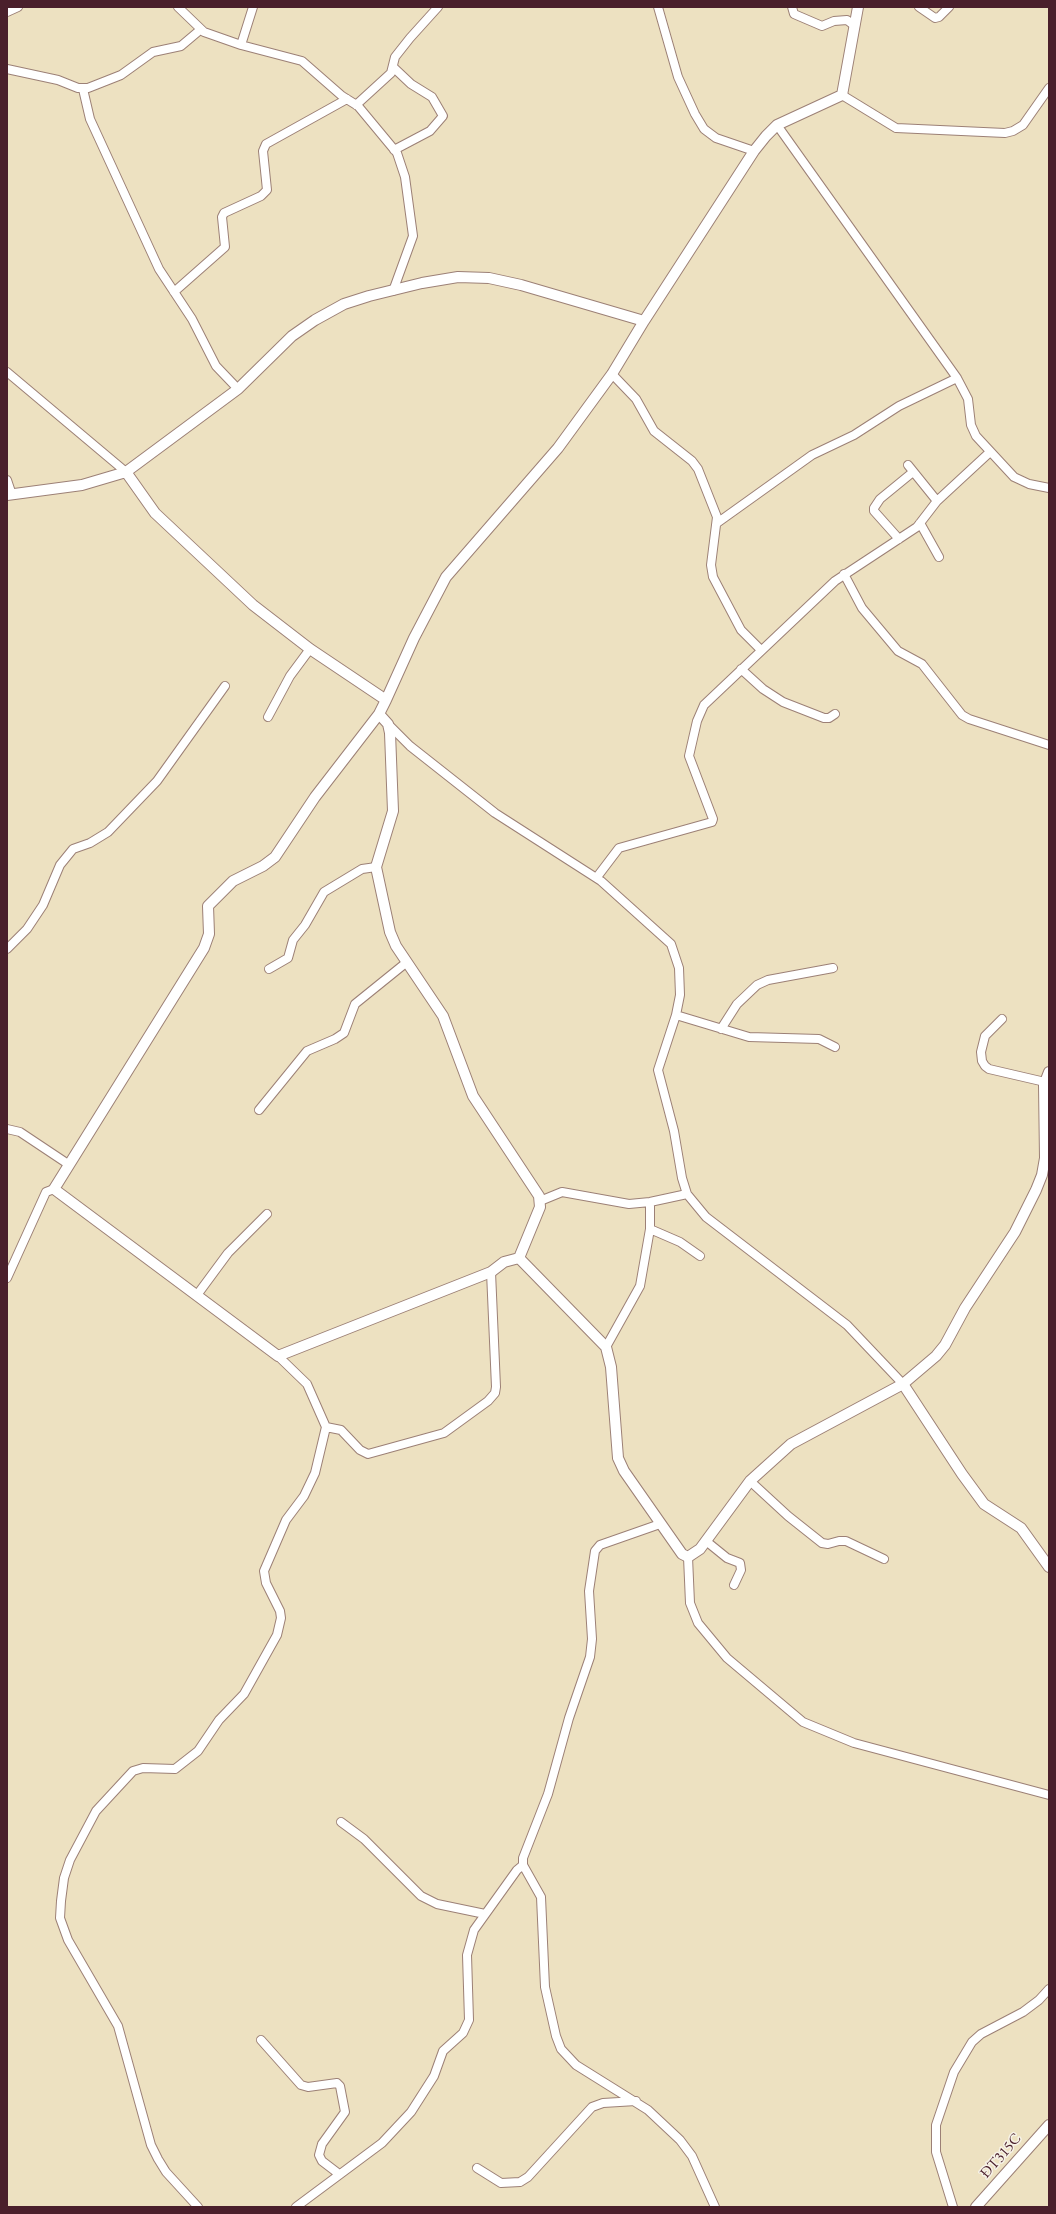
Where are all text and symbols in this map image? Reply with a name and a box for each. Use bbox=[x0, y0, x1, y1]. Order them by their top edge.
street label: ĐT315C bbox=[977, 2130, 1025, 2182]

